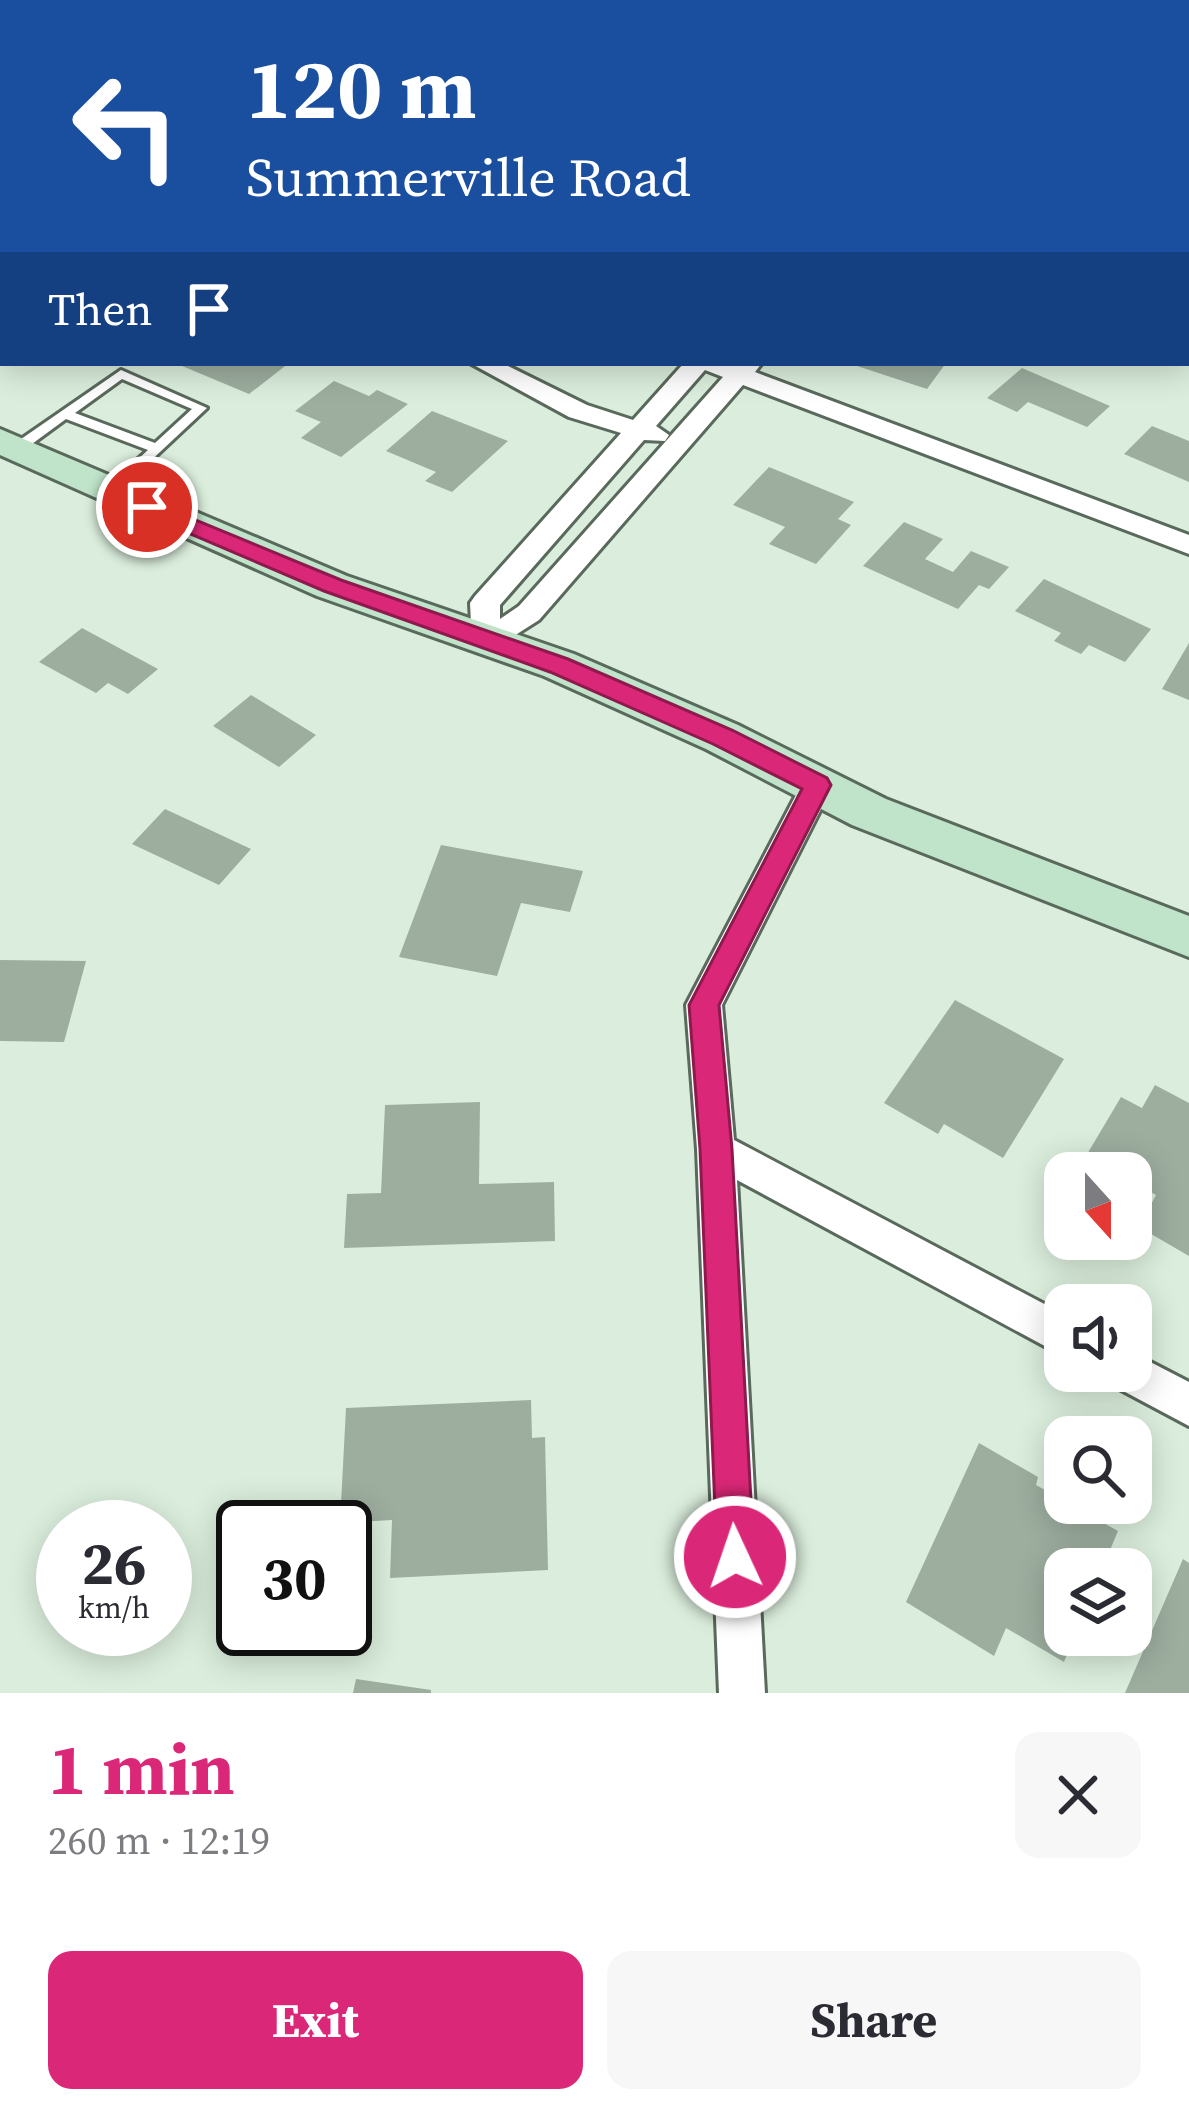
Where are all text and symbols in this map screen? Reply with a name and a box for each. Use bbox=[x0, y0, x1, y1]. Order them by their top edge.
text: 120 m bbox=[246, 31, 477, 146]
icon: left bbox=[48, 48, 204, 204]
text: Summerville Road bbox=[246, 140, 691, 214]
icon: arrive bbox=[176, 276, 242, 342]
text: Then bbox=[48, 278, 152, 340]
pin bbox=[96, 456, 198, 558]
icon: arrive bbox=[114, 474, 180, 540]
north arrow bbox=[1044, 1152, 1152, 1260]
map controls bbox=[1044, 1152, 1152, 1656]
button: sound bbox=[1044, 1284, 1152, 1392]
button: search bbox=[1044, 1416, 1152, 1524]
position arrow bbox=[672, 1494, 798, 1620]
speed limit sign: 30 bbox=[216, 1500, 372, 1656]
text: 26 bbox=[81, 1522, 147, 1604]
button: layers bbox=[1044, 1548, 1152, 1656]
text: km/h bbox=[78, 1587, 150, 1628]
text: 1 min bbox=[48, 1719, 235, 1818]
button: close bbox=[1015, 1732, 1141, 1858]
text: 260 m · 12:19 bbox=[48, 1814, 270, 1867]
button: Exit bbox=[48, 1951, 583, 2089]
button: Share bbox=[607, 1951, 1141, 2089]

